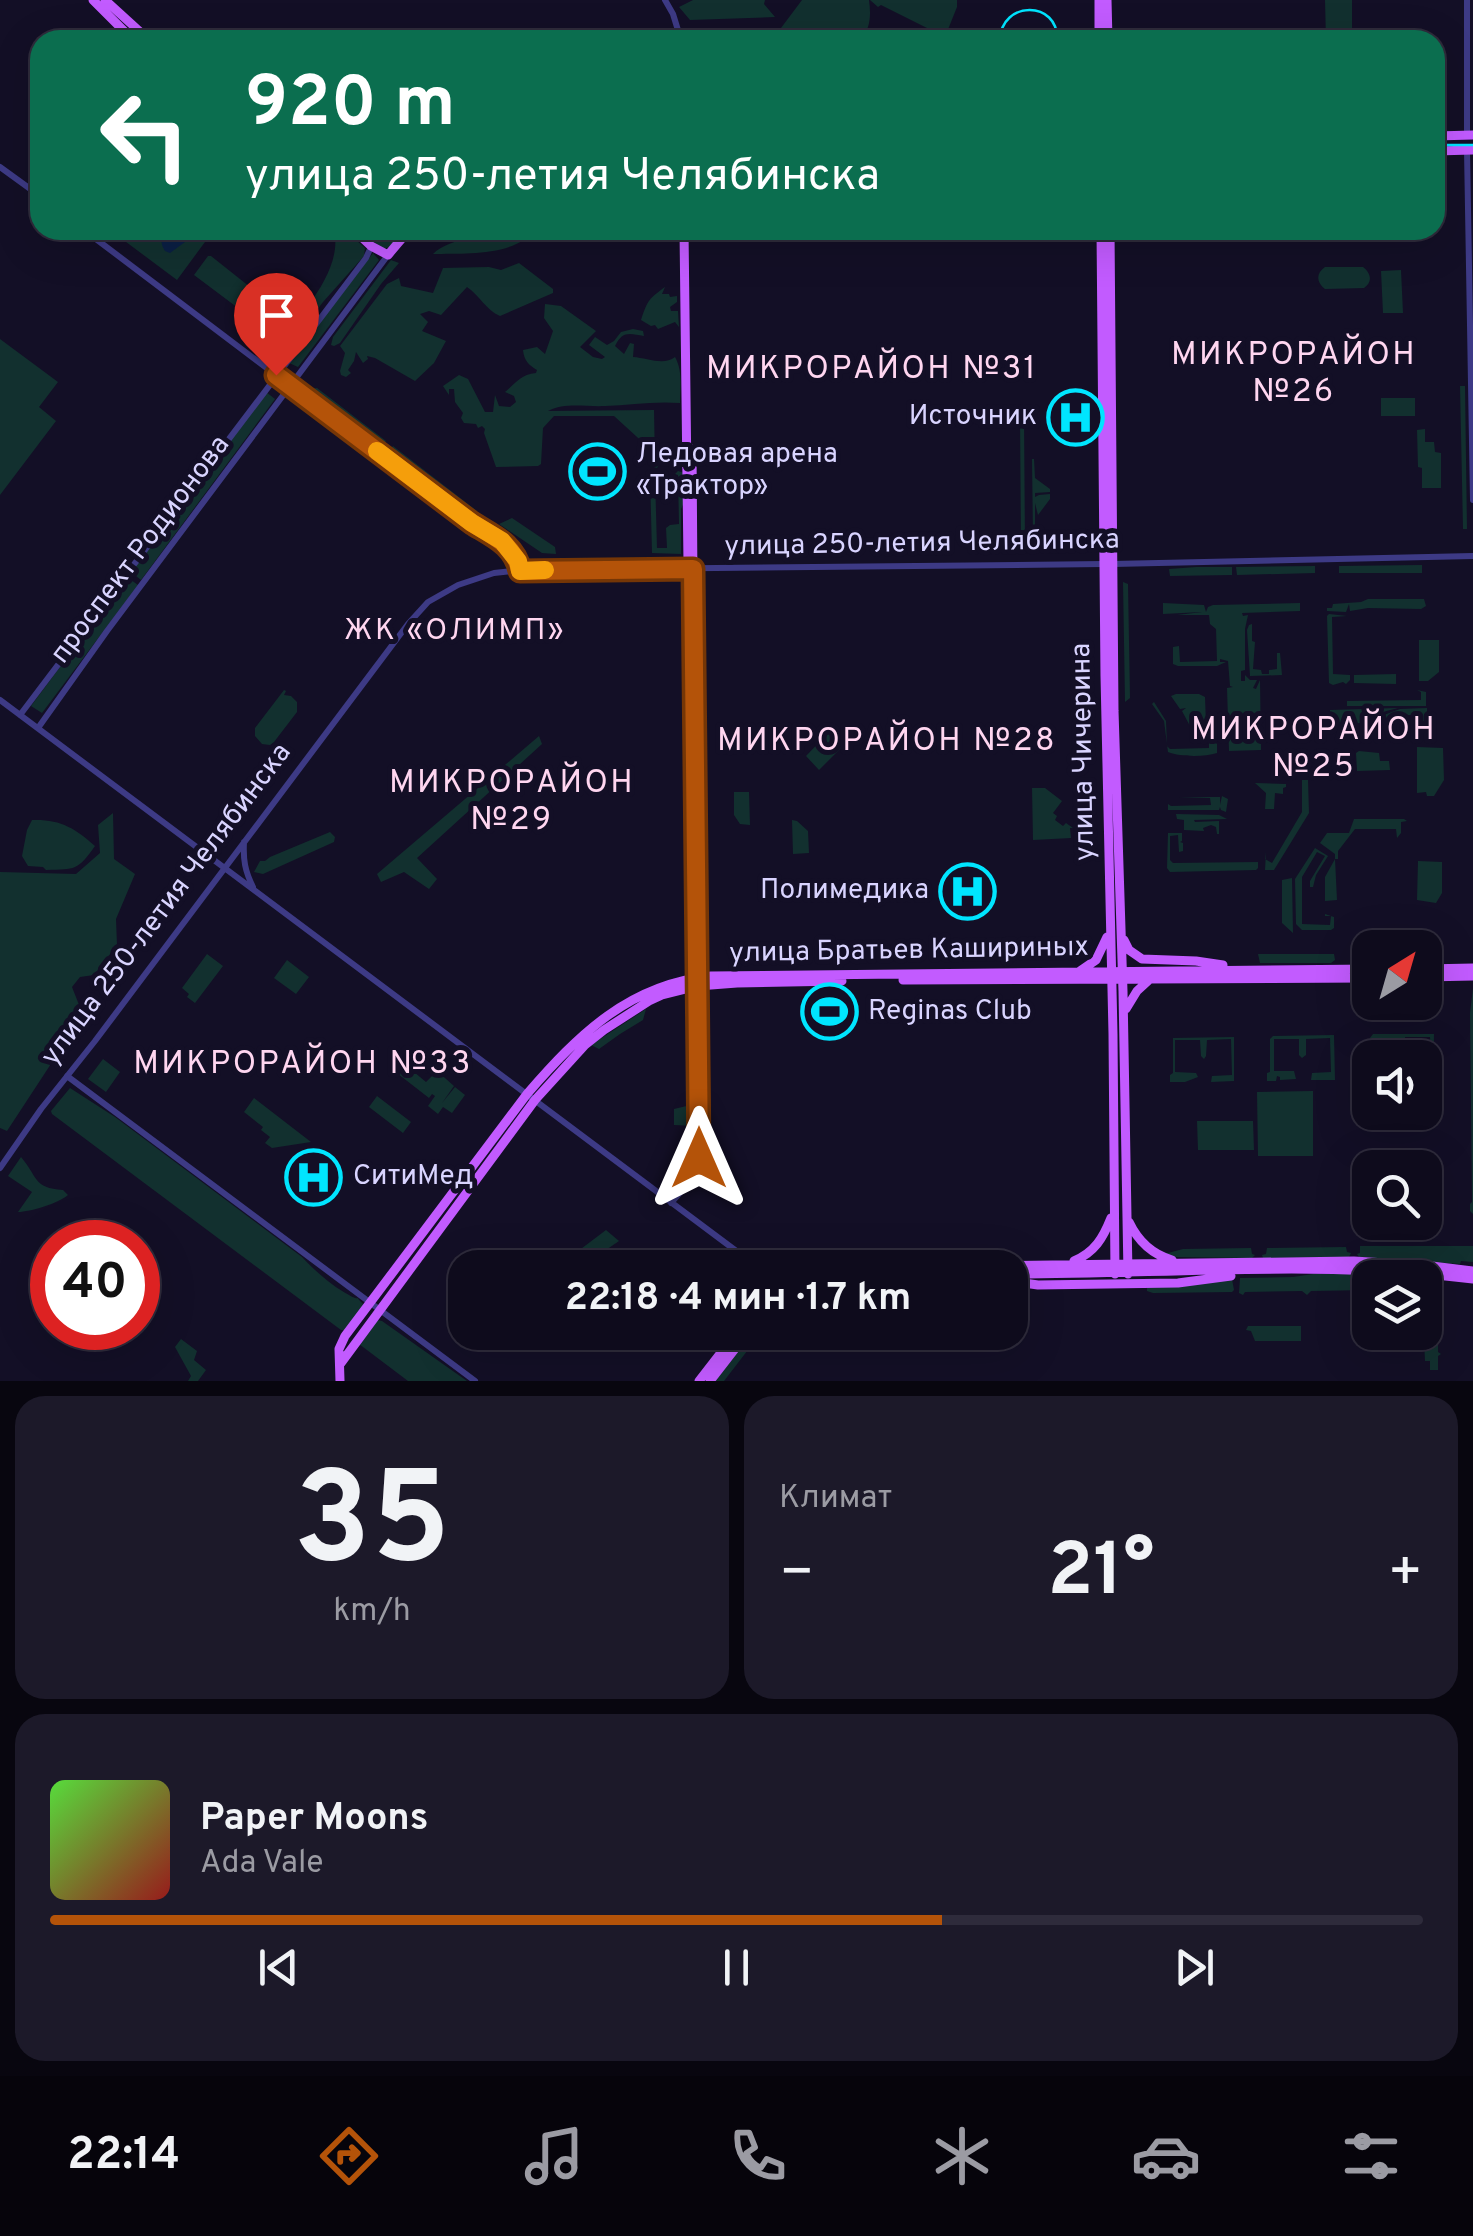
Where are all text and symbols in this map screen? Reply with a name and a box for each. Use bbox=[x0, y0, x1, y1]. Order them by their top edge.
text: 920 m bbox=[245, 62, 456, 151]
icon: left bbox=[80, 70, 210, 200]
text: улица 250-летия Челябинска bbox=[245, 149, 880, 206]
pin bbox=[234, 273, 319, 376]
icon: arrive bbox=[249, 288, 304, 343]
district label: МИКРОРАЙОН №26 bbox=[1171, 333, 1417, 413]
district label: МИКРОРАЙОН №31 bbox=[706, 347, 1038, 390]
hospital icon: Источник bbox=[1046, 387, 1106, 447]
place label: Источник bbox=[909, 399, 1037, 435]
street label: проспект Родионова bbox=[43, 429, 239, 671]
place label: Ледовая арена «Трактор» bbox=[636, 437, 838, 505]
sports icon: Ледовая арена «Трактор» bbox=[567, 441, 627, 501]
street label: улица 250-летия Челябинска bbox=[724, 523, 1120, 565]
district label: ЖК «ОЛИМП» bbox=[344, 613, 566, 650]
street label: улица Чичерина bbox=[1064, 643, 1104, 861]
district label: МИКРОРАЙОН №25 bbox=[1191, 708, 1437, 788]
district label: МИКРОРАЙОН №28 bbox=[717, 719, 1057, 762]
street label: улица 250-летия Челябинска bbox=[34, 736, 300, 1074]
district label: МИКРОРАЙОН №29 bbox=[389, 761, 635, 841]
hospital icon: Полимедика bbox=[938, 861, 998, 921]
place label: Полимедика bbox=[760, 873, 929, 909]
street label: улица Братьев Кашириных bbox=[729, 930, 1089, 972]
north arrow bbox=[1352, 930, 1442, 1020]
map controls bbox=[1352, 930, 1442, 1350]
sports icon: Reginas Club bbox=[799, 982, 859, 1042]
place label: Reginas Club bbox=[868, 994, 1032, 1030]
button: sound bbox=[1352, 1040, 1442, 1130]
district label: МИКРОРАЙОН №33 bbox=[133, 1042, 473, 1085]
position arrow bbox=[647, 1106, 751, 1210]
hospital icon: СитиМед bbox=[284, 1147, 344, 1207]
button: search bbox=[1352, 1150, 1442, 1240]
place label: СитиМед bbox=[353, 1159, 473, 1195]
speed limit sign: 40 bbox=[30, 1220, 160, 1350]
button: layers bbox=[1352, 1260, 1442, 1350]
text: 22:18 · 4 мин · 1.7 km bbox=[565, 1275, 911, 1324]
text: 35 bbox=[293, 1444, 451, 1609]
text: Климат bbox=[779, 1479, 892, 1519]
text: 21° bbox=[1047, 1527, 1155, 1622]
text: − bbox=[779, 1540, 814, 1610]
text: + bbox=[1388, 1540, 1423, 1610]
text: km/h bbox=[333, 1592, 411, 1632]
text: Paper Moons bbox=[200, 1795, 429, 1844]
text: Ada Vale bbox=[200, 1844, 324, 1884]
icon: previous bbox=[251, 1940, 306, 1995]
icon: pause bbox=[709, 1940, 764, 1995]
icon: next bbox=[1167, 1940, 1222, 1995]
icon: directions bbox=[314, 2121, 384, 2191]
icon: music bbox=[519, 2121, 589, 2191]
icon: phone bbox=[723, 2121, 793, 2191]
icon: climate bbox=[927, 2121, 997, 2191]
icon: car bbox=[1131, 2121, 1201, 2191]
icon: filters bbox=[1336, 2121, 1406, 2191]
text: 22:14 bbox=[67, 2128, 180, 2185]

